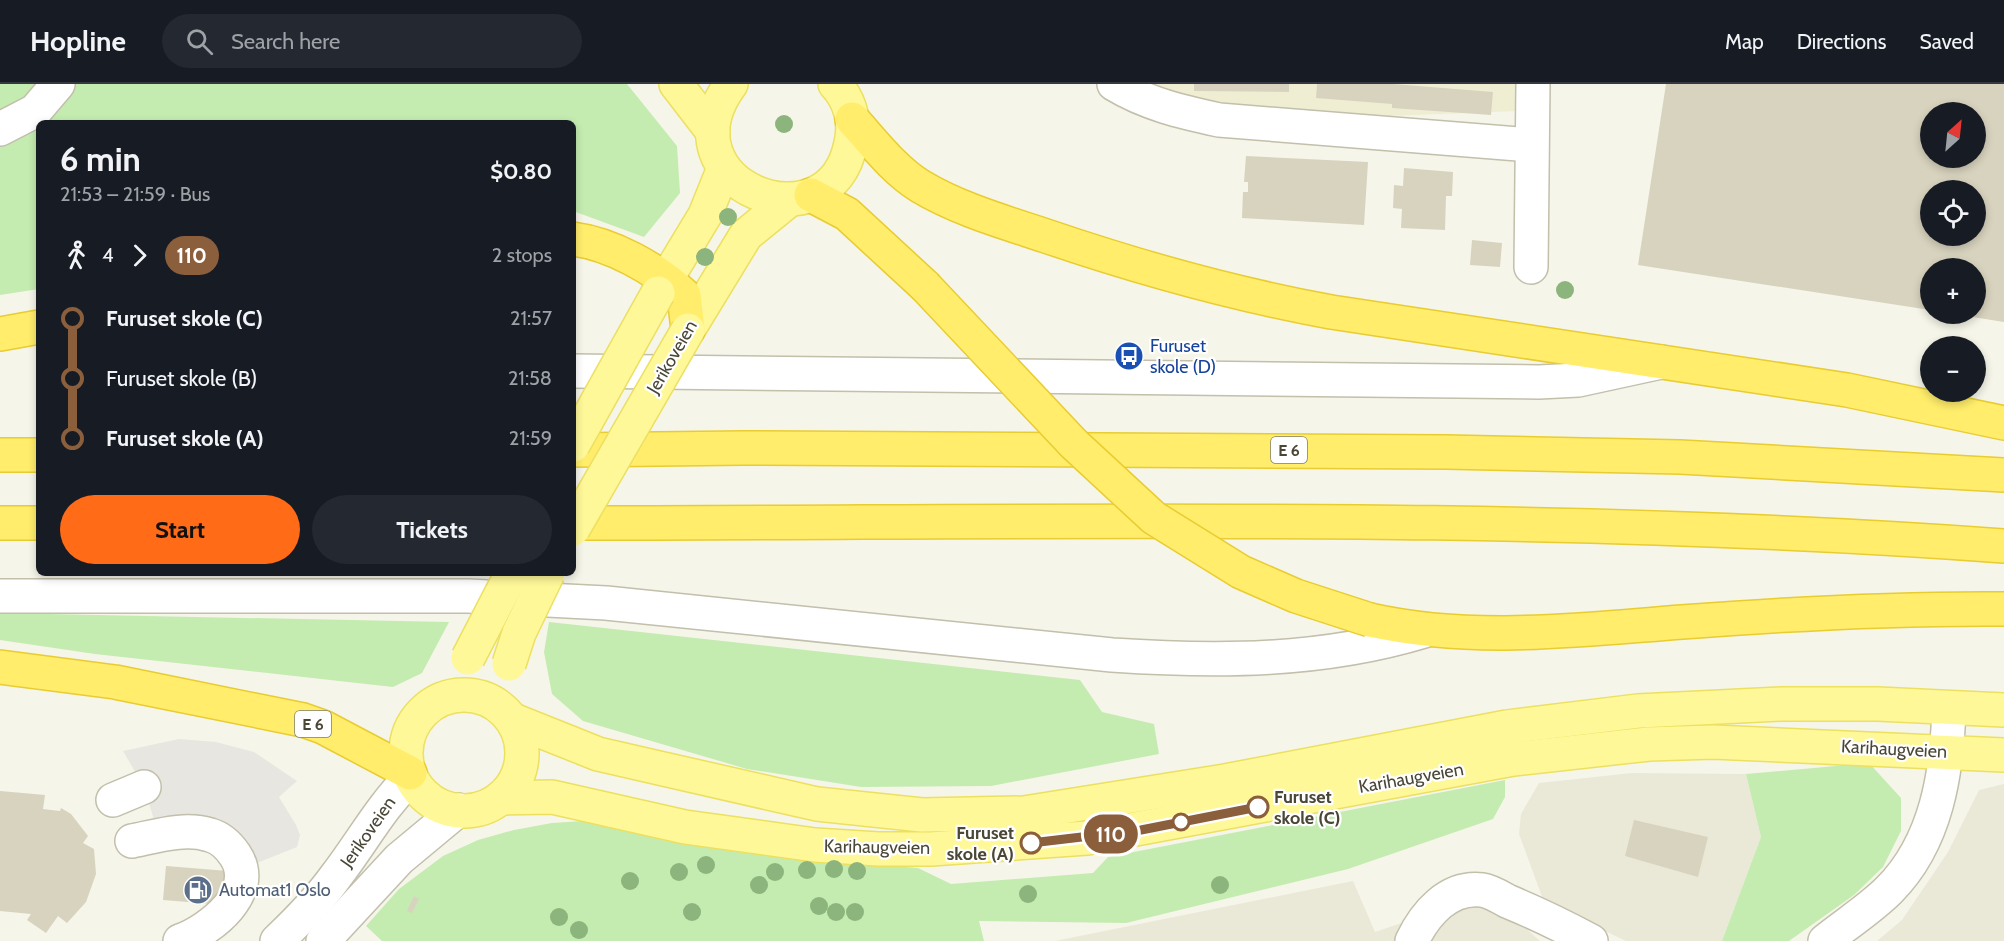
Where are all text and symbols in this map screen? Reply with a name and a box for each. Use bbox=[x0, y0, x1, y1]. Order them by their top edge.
search box bbox=[162, 14, 582, 68]
text: Hopline bbox=[30, 24, 126, 58]
icon: search bbox=[183, 25, 216, 58]
text: Search here bbox=[231, 28, 340, 55]
text: Map bbox=[1725, 29, 1764, 54]
text: Directions bbox=[1797, 29, 1886, 54]
text: Saved bbox=[1919, 29, 1974, 54]
north arrow bbox=[1920, 102, 1986, 168]
map controls bbox=[1920, 102, 1986, 402]
text: 6 min bbox=[60, 139, 141, 179]
text: $0.80 bbox=[490, 158, 552, 185]
button: locate bbox=[1920, 180, 1986, 246]
text: 21:53 – 21:59 · Bus bbox=[60, 182, 210, 206]
icon: walk bbox=[60, 239, 93, 272]
icon: forward bbox=[123, 239, 156, 272]
text: 4 bbox=[102, 243, 114, 267]
text: 110 bbox=[177, 243, 207, 268]
text: 2 stops bbox=[492, 243, 552, 267]
button: + bbox=[1920, 258, 1986, 324]
text: Furuset skole (C) bbox=[106, 305, 263, 332]
text: 21:57 bbox=[510, 306, 552, 330]
street label: Jerikoveien bbox=[642, 316, 702, 399]
place label: Furuset skole (D) bbox=[1150, 335, 1216, 378]
button: − bbox=[1920, 336, 1986, 402]
bus stop icon: Furuset skole (D) bbox=[1113, 340, 1145, 372]
text: Furuset skole (B) bbox=[106, 365, 257, 392]
text: 21:58 bbox=[508, 366, 552, 390]
text: Furuset skole (A) bbox=[106, 425, 264, 452]
text: 21:59 bbox=[509, 426, 552, 450]
road number: E 6 bbox=[1271, 437, 1307, 463]
button: Start bbox=[60, 495, 300, 564]
button: Tickets bbox=[312, 495, 552, 564]
road number: E 6 bbox=[295, 711, 331, 737]
street label: Karihaugveien bbox=[1840, 735, 1948, 763]
street label: Karihaugveien bbox=[1357, 758, 1465, 798]
place label: Furuset skole (C) bbox=[1274, 786, 1341, 829]
street label: Jerikoveien bbox=[335, 792, 400, 872]
marker: Furuset skole (C) bbox=[1247, 796, 1269, 818]
unlabelled marker bbox=[1172, 813, 1190, 831]
line badge: 110 bbox=[1076, 814, 1146, 854]
place label: Furuset skole (A) bbox=[947, 822, 1014, 865]
text: 110 bbox=[1096, 822, 1126, 847]
marker: Furuset skole (A) bbox=[1020, 832, 1042, 854]
street label: Karihaugveien bbox=[824, 835, 930, 859]
fuel station icon: Automat1 Oslo bbox=[182, 874, 214, 906]
place label: Automat1 Oslo bbox=[219, 879, 331, 901]

